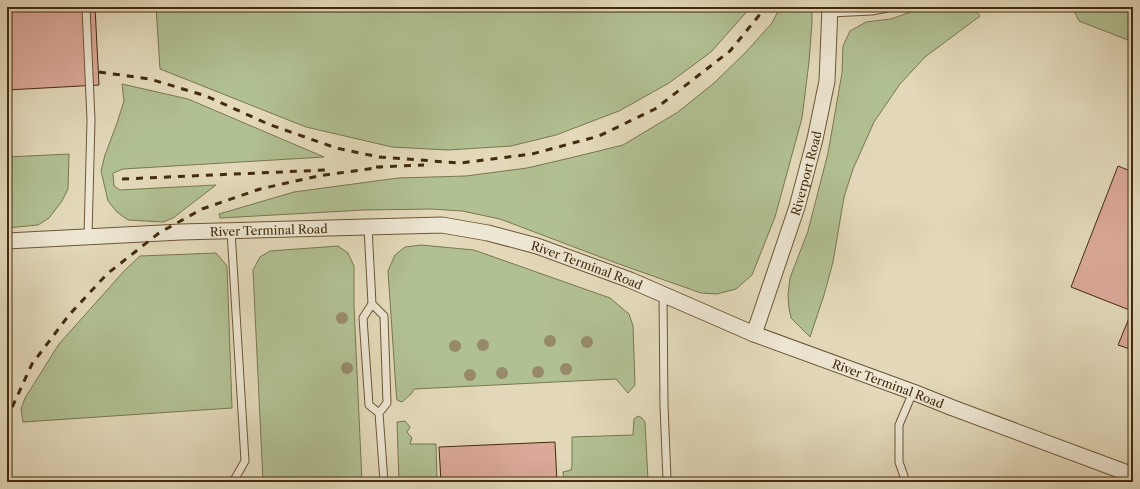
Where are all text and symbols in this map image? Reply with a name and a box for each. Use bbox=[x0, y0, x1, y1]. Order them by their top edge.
street label: Riverport Road bbox=[787, 129, 824, 218]
street label: River Terminal Road bbox=[210, 221, 328, 239]
street label: River Terminal Road bbox=[530, 237, 646, 292]
street label: River Terminal Road bbox=[830, 356, 947, 411]

